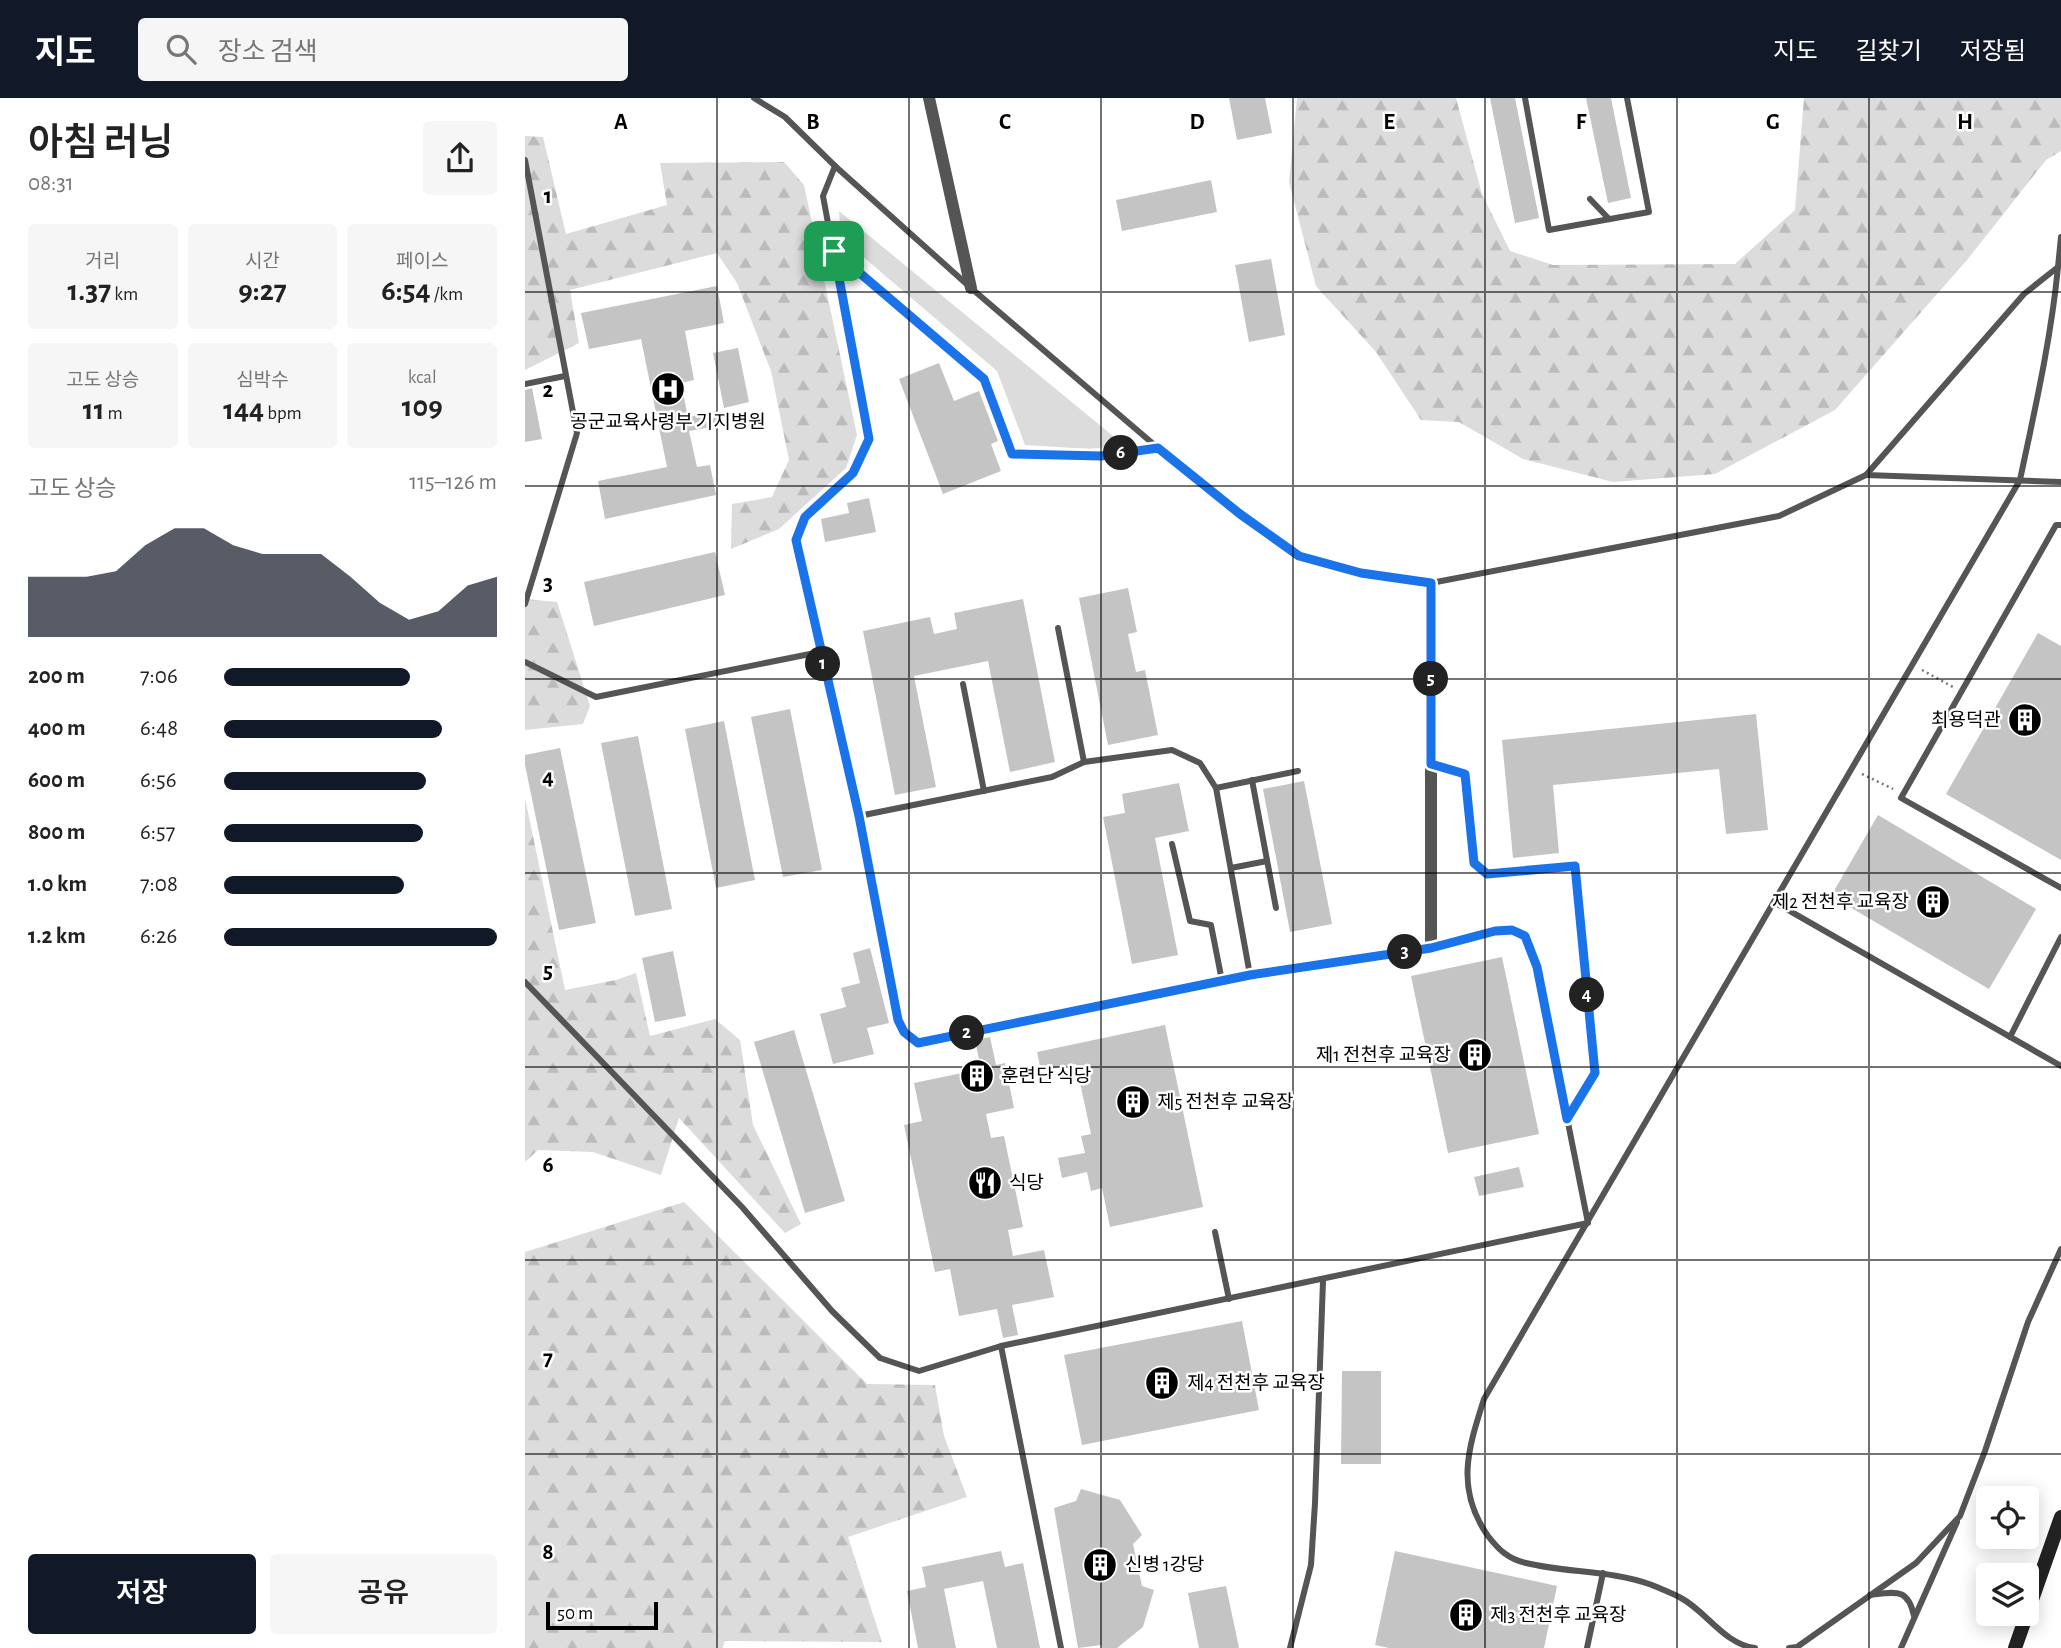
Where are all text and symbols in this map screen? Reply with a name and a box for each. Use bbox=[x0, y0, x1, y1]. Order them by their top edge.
search box bbox=[138, 18, 628, 81]
icon: search bbox=[162, 30, 200, 68]
text: 지도 bbox=[35, 37, 96, 70]
text: 장소 검색 bbox=[218, 39, 318, 65]
text: 지도 bbox=[1773, 40, 1818, 64]
text: 길찾기 bbox=[1856, 40, 1922, 64]
text: 저장됨 bbox=[1960, 40, 2026, 64]
text: A bbox=[614, 111, 628, 134]
text: B bbox=[806, 111, 820, 134]
text: C bbox=[999, 111, 1011, 134]
text: D bbox=[1189, 111, 1205, 134]
text: E bbox=[1383, 111, 1395, 134]
text: F bbox=[1576, 111, 1587, 134]
text: G bbox=[1766, 111, 1780, 134]
text: H bbox=[1957, 111, 1973, 134]
button: share bbox=[423, 121, 497, 195]
text: 아침 러닝 bbox=[28, 125, 174, 163]
text: 08:31 bbox=[28, 172, 74, 195]
text: 1 bbox=[544, 185, 552, 208]
pin bbox=[804, 221, 864, 281]
icon: arrive bbox=[815, 232, 853, 270]
text: 거리 bbox=[85, 252, 120, 271]
text: 시간 bbox=[245, 252, 280, 271]
text: 페이스 bbox=[396, 252, 448, 271]
text: 1.37 bbox=[68, 276, 111, 306]
text: 9:27 bbox=[238, 276, 287, 306]
text: 6:54 bbox=[381, 276, 431, 306]
text: km bbox=[111, 285, 138, 304]
text: /km bbox=[431, 285, 463, 304]
text: kcal bbox=[408, 368, 437, 387]
hospital icon: 공군교육사령부 기지병원 bbox=[649, 370, 687, 408]
text: 고도 상승 bbox=[66, 371, 139, 390]
text: 심박수 bbox=[236, 371, 289, 390]
text: 2 bbox=[543, 379, 554, 402]
text: 109 bbox=[402, 392, 443, 422]
text: 11 bbox=[83, 395, 104, 425]
text: 144 bbox=[223, 395, 264, 425]
text: m bbox=[104, 404, 123, 423]
text: bpm bbox=[264, 404, 302, 423]
place label: 공군교육사령부 기지병원 bbox=[570, 412, 766, 432]
pin: 6 bbox=[1103, 436, 1139, 470]
text: 6 bbox=[1116, 443, 1125, 462]
text: 115–126 m bbox=[409, 471, 497, 494]
text: 고도 상승 bbox=[28, 478, 116, 501]
text: 3 bbox=[543, 572, 553, 595]
pin: 1 bbox=[805, 646, 841, 682]
text: 1 bbox=[819, 654, 826, 673]
pin: 5 bbox=[1413, 662, 1448, 696]
text: 200 m bbox=[28, 665, 85, 688]
text: 7:06 bbox=[140, 665, 178, 688]
text: 5 bbox=[1426, 669, 1435, 688]
building icon: 최용덕관 bbox=[2006, 701, 2044, 739]
place label: 최용덕관 bbox=[1931, 710, 2001, 730]
text: 400 m bbox=[28, 717, 86, 740]
text: 6:48 bbox=[140, 717, 178, 740]
text: 4 bbox=[542, 766, 554, 789]
text: 600 m bbox=[28, 769, 85, 792]
text: 6:56 bbox=[140, 769, 177, 792]
text: 800 m bbox=[28, 821, 85, 844]
text: 6:57 bbox=[140, 821, 175, 844]
text: 1.0 km bbox=[28, 873, 87, 896]
text: 7:08 bbox=[140, 873, 178, 896]
building icon: 제2 전천후 교육장 bbox=[1914, 883, 1952, 921]
place label: 제2 전천후 교육장 bbox=[1772, 892, 1909, 912]
text: 1.2 km bbox=[28, 925, 86, 948]
text: 6:26 bbox=[140, 925, 177, 948]
pin: 3 bbox=[1387, 934, 1423, 970]
text: 3 bbox=[1400, 942, 1409, 961]
text: 5 bbox=[543, 960, 553, 983]
pin: 4 bbox=[1569, 978, 1605, 1012]
text: 4 bbox=[1582, 985, 1591, 1004]
pin: 2 bbox=[949, 1016, 985, 1051]
text: 2 bbox=[962, 1023, 971, 1042]
building icon: 제1 전천후 교육장 bbox=[1456, 1036, 1494, 1074]
place label: 제1 전천후 교육장 bbox=[1316, 1045, 1451, 1065]
building icon: 훈련단 식당 bbox=[958, 1057, 996, 1095]
place label: 훈련단 식당 bbox=[1001, 1066, 1092, 1086]
building icon: 제5 전천후 교육장 bbox=[1114, 1083, 1152, 1121]
place label: 제5 전천후 교육장 bbox=[1157, 1092, 1294, 1112]
text: 6 bbox=[542, 1154, 554, 1177]
restaurant icon: 식당 bbox=[966, 1164, 1004, 1202]
place label: 식당 bbox=[1009, 1173, 1044, 1193]
text: 7 bbox=[543, 1347, 553, 1370]
building icon: 제4 전천후 교육장 bbox=[1143, 1364, 1181, 1402]
place label: 제4 전천후 교육장 bbox=[1187, 1373, 1325, 1393]
map controls bbox=[1976, 1486, 2039, 1626]
button: locate bbox=[1976, 1486, 2039, 1549]
text: 8 bbox=[542, 1541, 554, 1564]
building icon: 신병 1강당 bbox=[1081, 1546, 1119, 1584]
button: 저장 bbox=[28, 1554, 256, 1634]
button: 공유 bbox=[270, 1554, 497, 1634]
place label: 신병 1강당 bbox=[1125, 1555, 1205, 1575]
button: layers bbox=[1976, 1563, 2039, 1626]
building icon: 제3 전천후 교육장 bbox=[1447, 1596, 1485, 1634]
scale bar bbox=[546, 1599, 658, 1631]
text: 50 m bbox=[557, 1604, 593, 1623]
place label: 제3 전천후 교육장 bbox=[1490, 1605, 1626, 1625]

